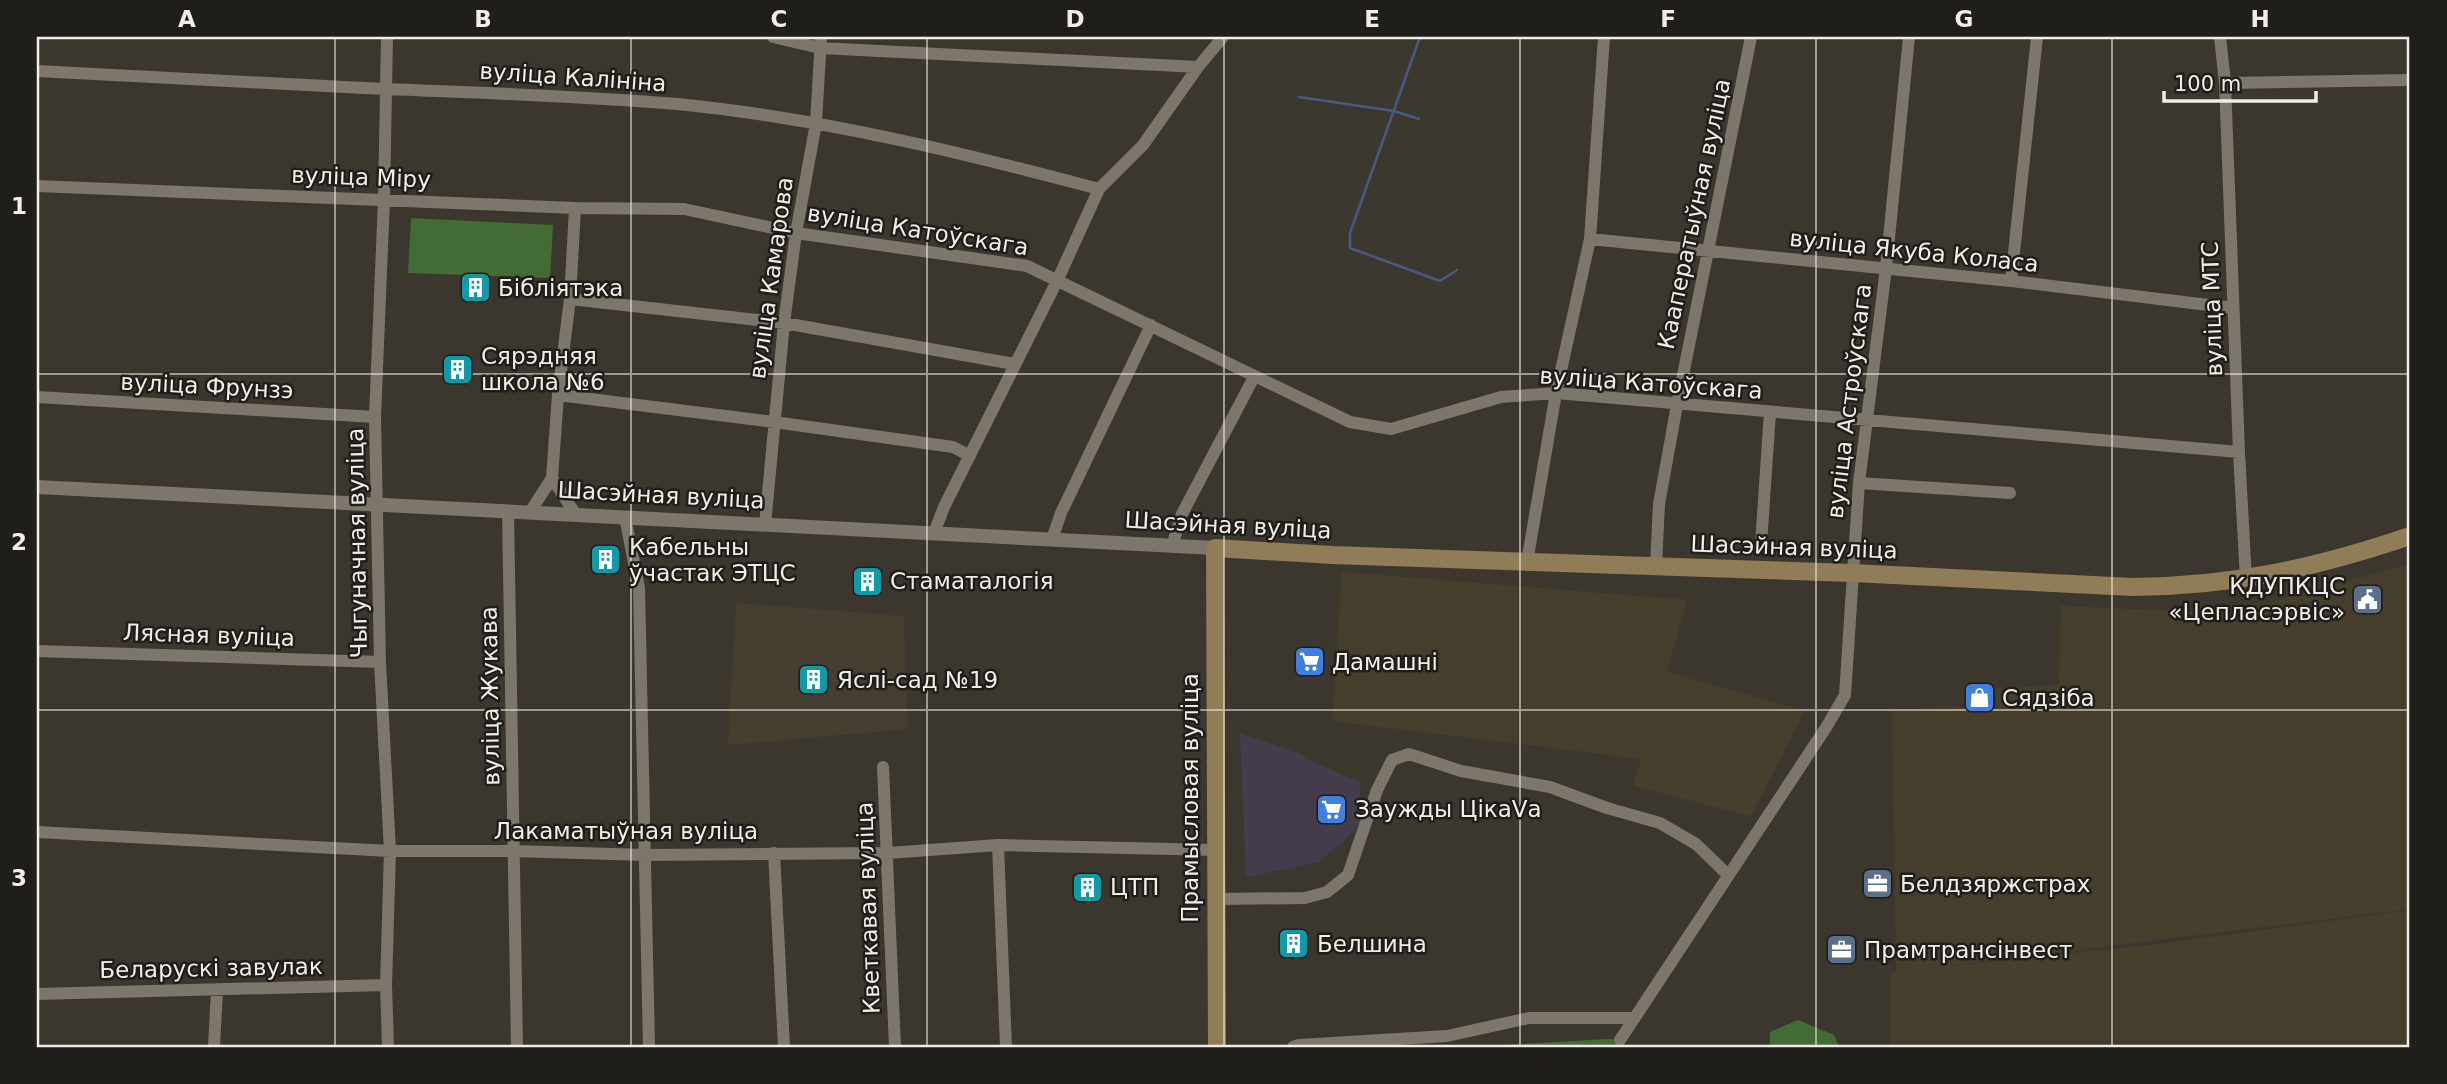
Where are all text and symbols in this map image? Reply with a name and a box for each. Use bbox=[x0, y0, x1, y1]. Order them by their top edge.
text: A bbox=[178, 6, 196, 32]
text: B bbox=[474, 6, 492, 32]
text: C bbox=[771, 6, 787, 32]
text: D bbox=[1065, 6, 1085, 32]
text: E bbox=[1364, 6, 1380, 32]
text: F bbox=[1660, 6, 1676, 32]
text: G bbox=[1955, 6, 1973, 32]
text: H bbox=[2250, 6, 2270, 32]
street label: вуліца Калініна bbox=[479, 57, 667, 97]
scale bar bbox=[2164, 60, 2316, 104]
text: 100 m bbox=[2174, 72, 2241, 96]
street label: Кааператыўная вуліца bbox=[1653, 76, 1735, 352]
street label: вуліца Міру bbox=[291, 162, 431, 192]
street label: вуліца Камарова bbox=[744, 175, 798, 381]
text: 1 bbox=[11, 193, 27, 219]
street label: вуліца Катоўскага bbox=[806, 200, 1030, 260]
street label: вуліца Якуба Коласа bbox=[1788, 225, 2040, 277]
street label: вуліца МТС bbox=[2197, 241, 2227, 377]
building icon: Бібліятэка bbox=[458, 271, 492, 305]
place label: Бібліятэка bbox=[498, 275, 623, 301]
street label: вуліца Астроўскага bbox=[1822, 282, 1876, 520]
place label: Сярэдняя школа №6 bbox=[481, 343, 605, 395]
building icon: Сярэдняя школа №6 bbox=[441, 352, 475, 386]
street label: вуліца Катоўскага bbox=[1539, 362, 1763, 404]
street label: вуліца Фрунзэ bbox=[120, 368, 294, 404]
street label: Чыгуначная вуліца bbox=[342, 427, 372, 659]
street label: Шасэйная вуліца bbox=[557, 477, 765, 513]
street label: Шасэйная вуліца bbox=[1124, 507, 1332, 543]
text: 2 bbox=[11, 529, 27, 555]
street label: Шасэйная вуліца bbox=[1690, 530, 1898, 564]
place label: Кабельны ўчастак ЭТЦС bbox=[629, 534, 796, 586]
building icon: Кабельны ўчастак ЭТЦС bbox=[589, 543, 623, 577]
building icon: Стаматалогія bbox=[850, 564, 884, 598]
place label: Стаматалогія bbox=[890, 568, 1054, 594]
place label: КДУПКЦС «Цепласэрвіс» bbox=[2169, 573, 2345, 625]
public building icon: КДУПКЦС «Цепласэрвіс» bbox=[2351, 582, 2385, 616]
street label: вуліца Жукава bbox=[475, 606, 505, 786]
street label: Лясная вуліца bbox=[123, 619, 295, 651]
supermarket icon: Дамашні bbox=[1292, 645, 1326, 679]
place label: Дамашні bbox=[1332, 649, 1438, 675]
building icon: Яслі-сад №19 bbox=[797, 663, 831, 697]
place label: Яслі-сад №19 bbox=[837, 667, 998, 693]
street label: Прамысловая вуліца bbox=[1177, 673, 1203, 923]
shop icon: Сядзіба bbox=[1962, 681, 1996, 715]
place label: Сядзіба bbox=[2002, 685, 2095, 711]
supermarket icon: Заужды ЦікаVа bbox=[1315, 792, 1349, 826]
place label: Заужды ЦікаVа bbox=[1355, 796, 1542, 822]
street label: Кветкавая вуліца bbox=[851, 801, 885, 1015]
street label: Лакаматыўная вуліца bbox=[494, 818, 758, 844]
text: 3 bbox=[11, 865, 27, 891]
office icon: Белдзяржстрах bbox=[1860, 867, 1894, 901]
building icon: ЦТП bbox=[1070, 870, 1104, 904]
place label: Белдзяржстрах bbox=[1900, 871, 2090, 897]
place label: ЦТП bbox=[1110, 874, 1159, 900]
building icon: Белшина bbox=[1277, 927, 1311, 961]
place label: Белшина bbox=[1317, 931, 1427, 957]
office icon: Прамтрансінвест bbox=[1824, 933, 1858, 967]
place label: Прамтрансінвест bbox=[1864, 937, 2072, 963]
street label: Беларускі завулак bbox=[99, 953, 323, 983]

